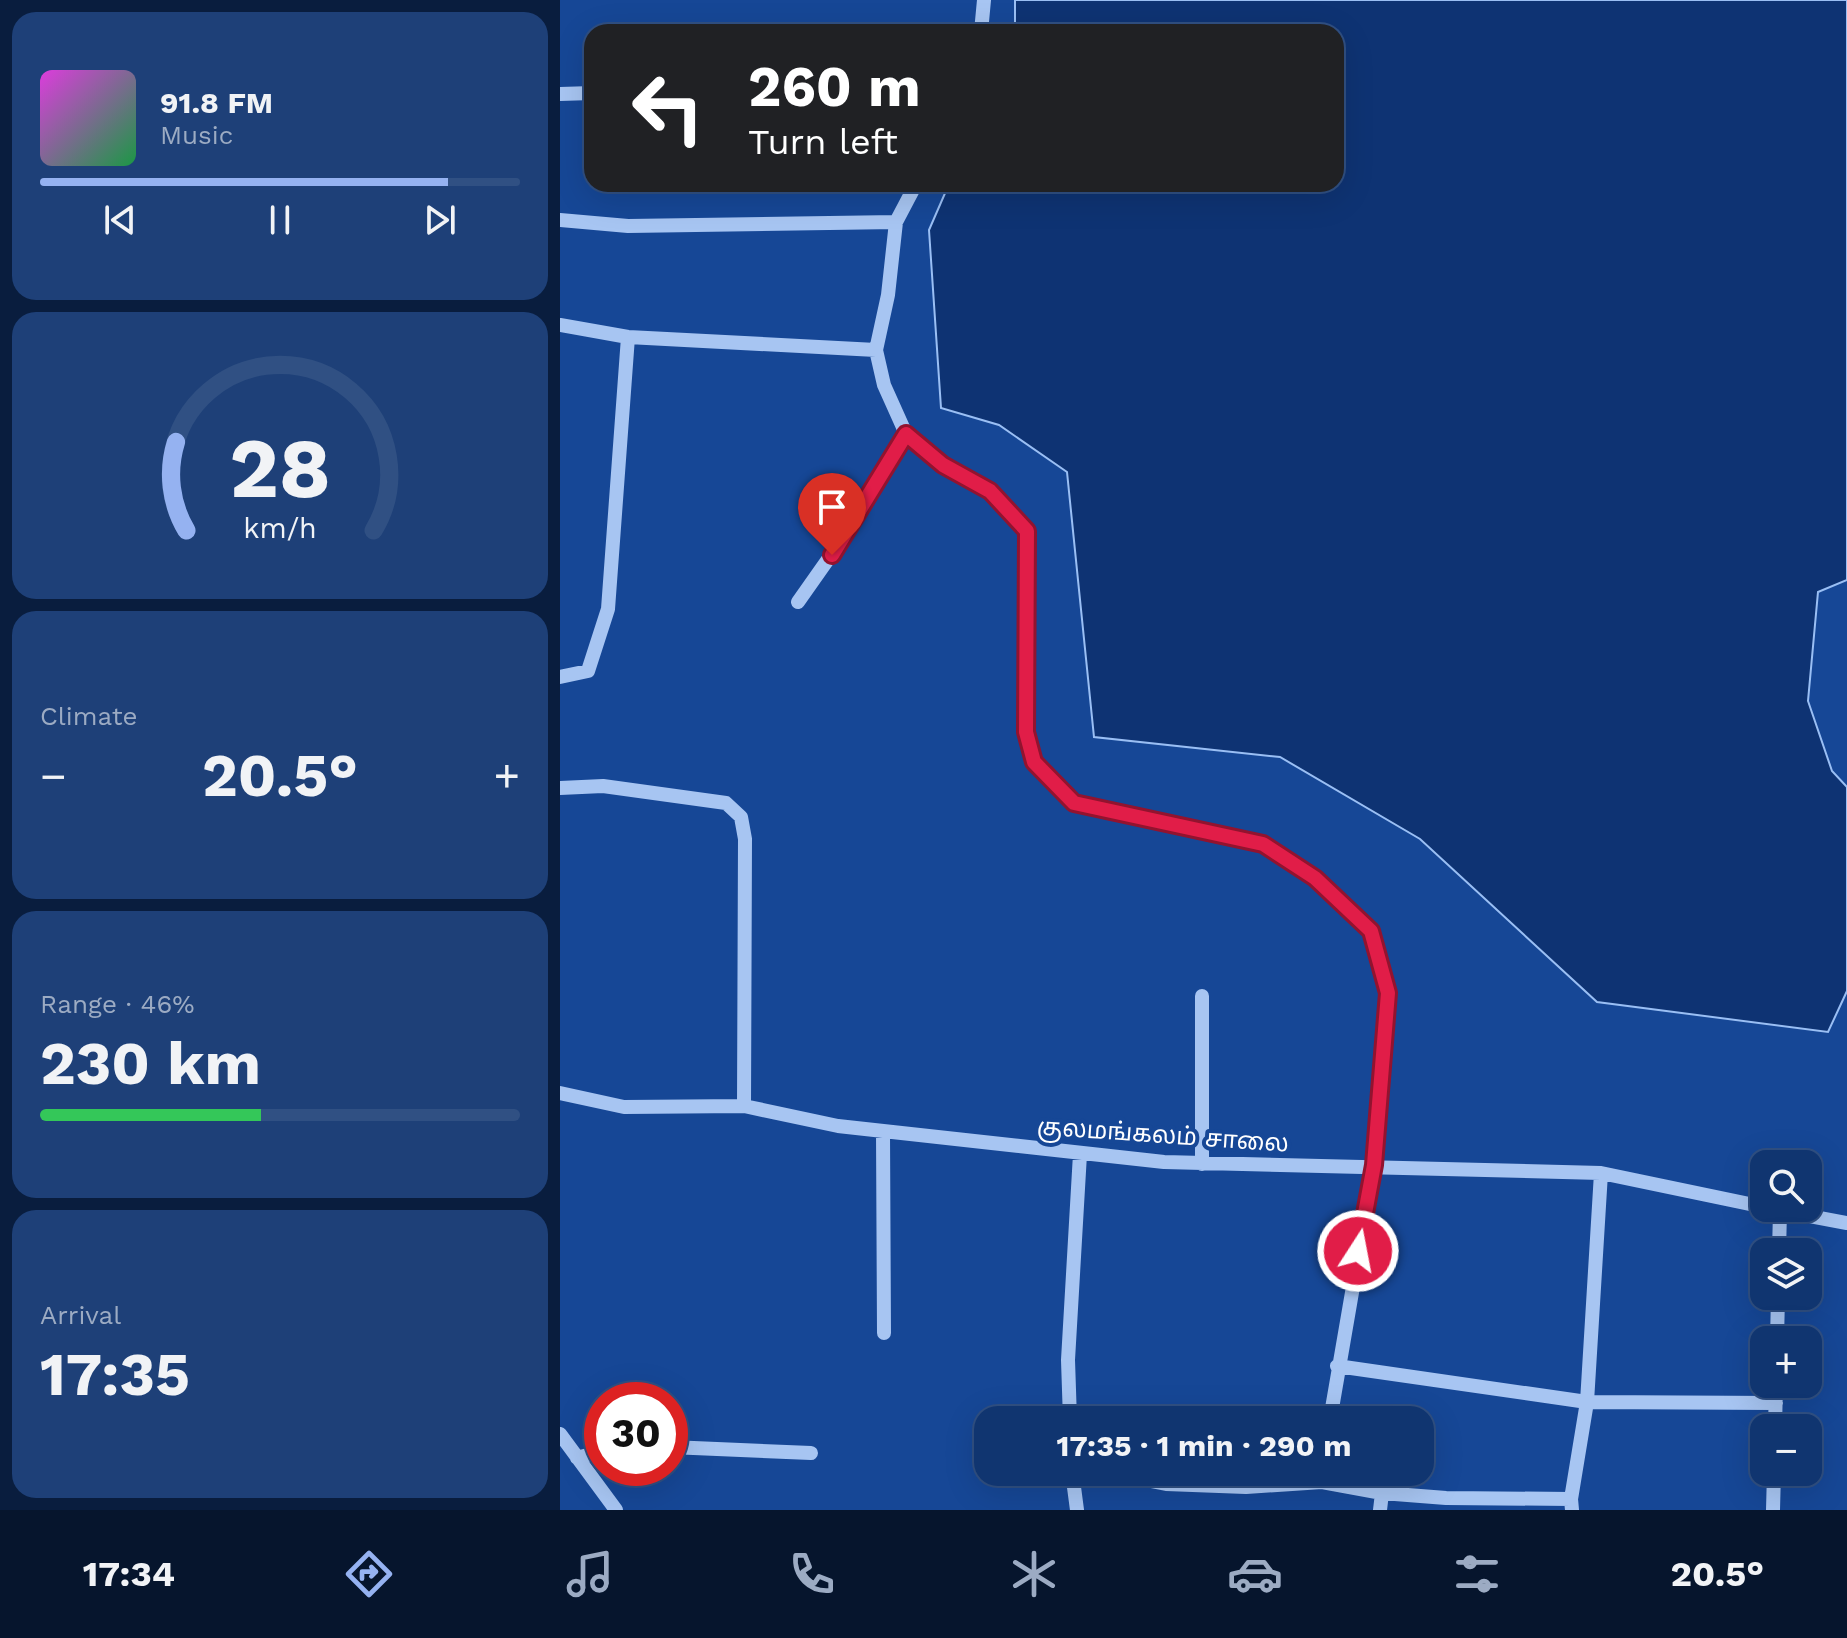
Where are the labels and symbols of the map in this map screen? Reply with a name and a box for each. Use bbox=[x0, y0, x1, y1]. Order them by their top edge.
pin bbox=[798, 473, 866, 555]
street label: குலமங்கலம் சாலை bbox=[1036, 1112, 1290, 1160]
position arrow bbox=[1316, 1209, 1400, 1293]
speed limit sign: 30 bbox=[584, 1382, 688, 1486]

